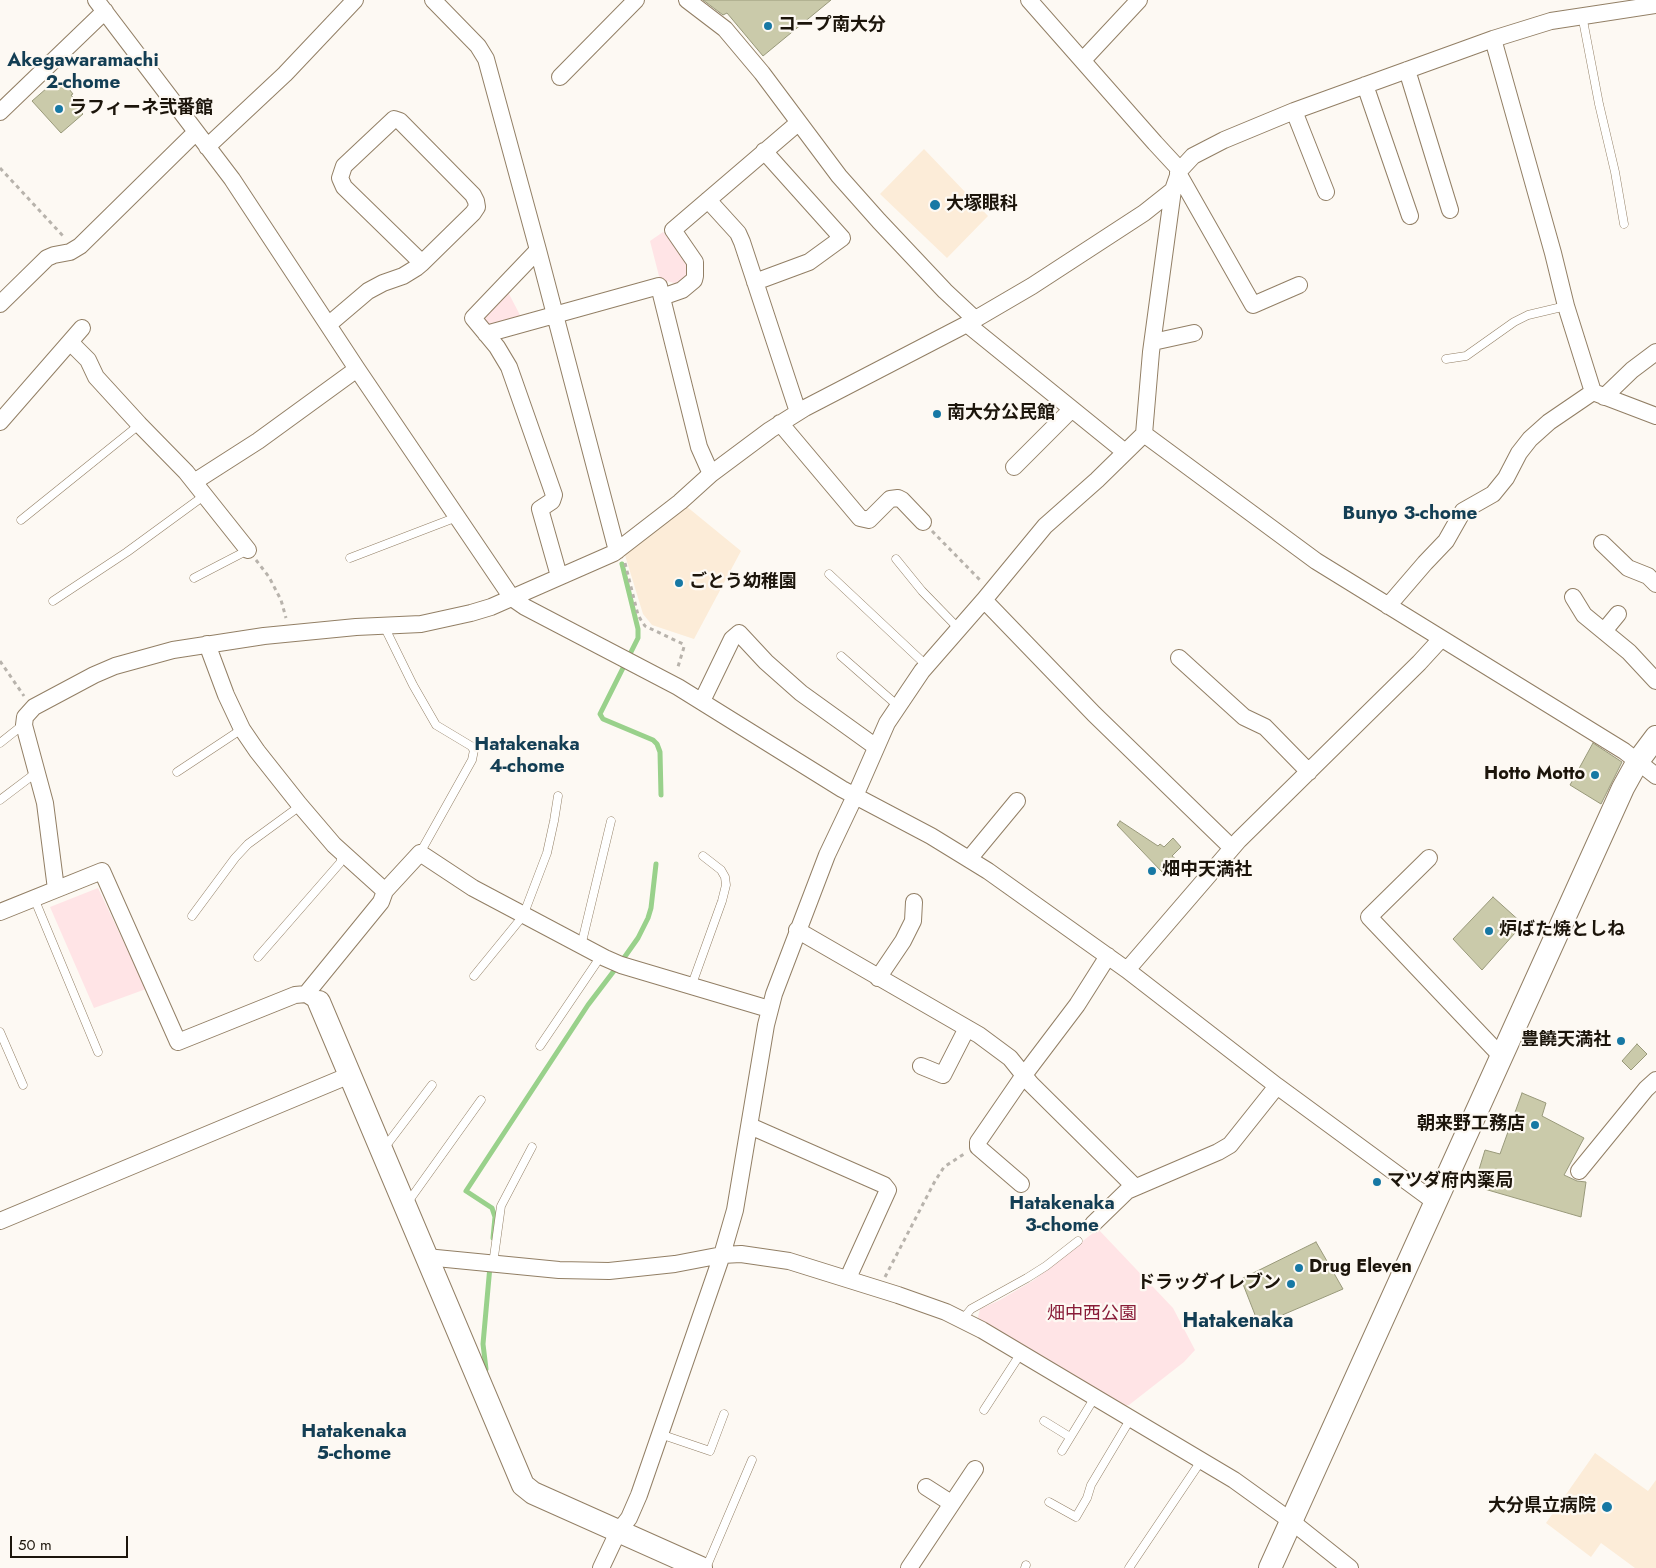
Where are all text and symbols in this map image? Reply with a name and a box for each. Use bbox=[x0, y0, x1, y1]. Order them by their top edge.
place label: コープ南大分 bbox=[778, 15, 886, 37]
marker: コープ南大分 bbox=[762, 20, 774, 32]
district label: Akegawaramachi 2-chome bbox=[7, 50, 159, 94]
place label: ラフィーネ弐番館 bbox=[69, 98, 213, 120]
marker: ラフィーネ弐番館 bbox=[53, 103, 65, 115]
place label: 大塚眼科 bbox=[946, 194, 1018, 216]
marker: 大塚眼科 bbox=[928, 198, 942, 212]
place label: 南大分公民館 bbox=[947, 403, 1055, 425]
marker: 南大分公民館 bbox=[931, 408, 943, 420]
district label: Bunyo 3-chome bbox=[1343, 503, 1477, 525]
place label: ごとう幼稚園 bbox=[689, 572, 797, 594]
marker: ごとう幼稚園 bbox=[673, 577, 685, 589]
district label: Hatakenaka 4-chome bbox=[474, 734, 580, 778]
place label: Hotto Motto bbox=[1484, 764, 1585, 786]
marker: Hotto Motto bbox=[1589, 769, 1601, 781]
place label: 畑中天満社 bbox=[1162, 860, 1252, 882]
marker: 畑中天満社 bbox=[1146, 865, 1158, 877]
place label: 炉ばた焼としね bbox=[1499, 920, 1625, 942]
marker: 炉ばた焼としね bbox=[1483, 925, 1495, 937]
place label: 豊饒天満社 bbox=[1521, 1030, 1611, 1052]
marker: 豊饒天満社 bbox=[1615, 1035, 1627, 1047]
place label: 朝来野工務店 bbox=[1417, 1114, 1525, 1136]
marker: 朝来野工務店 bbox=[1529, 1119, 1541, 1131]
place label: マツダ府内薬局 bbox=[1387, 1171, 1513, 1193]
marker: マツダ府内薬局 bbox=[1371, 1176, 1383, 1188]
district label: Hatakenaka 3-chome bbox=[1009, 1193, 1115, 1237]
place label: Drug Eleven bbox=[1309, 1257, 1412, 1279]
marker: Drug Eleven bbox=[1293, 1262, 1305, 1274]
place label: ドラッグイレブン bbox=[1137, 1273, 1281, 1295]
marker: ドラッグイレブン bbox=[1285, 1278, 1297, 1290]
park label: 畑中西公園 bbox=[1047, 1304, 1137, 1326]
district label: Hatakenaka bbox=[1183, 1310, 1293, 1334]
district label: Hatakenaka 5-chome bbox=[301, 1421, 407, 1465]
place label: 大分県立病院 bbox=[1488, 1496, 1596, 1518]
marker: 大分県立病院 bbox=[1600, 1500, 1614, 1514]
scale bar bbox=[12, 1526, 130, 1558]
text: 50 m bbox=[18, 1534, 52, 1556]

